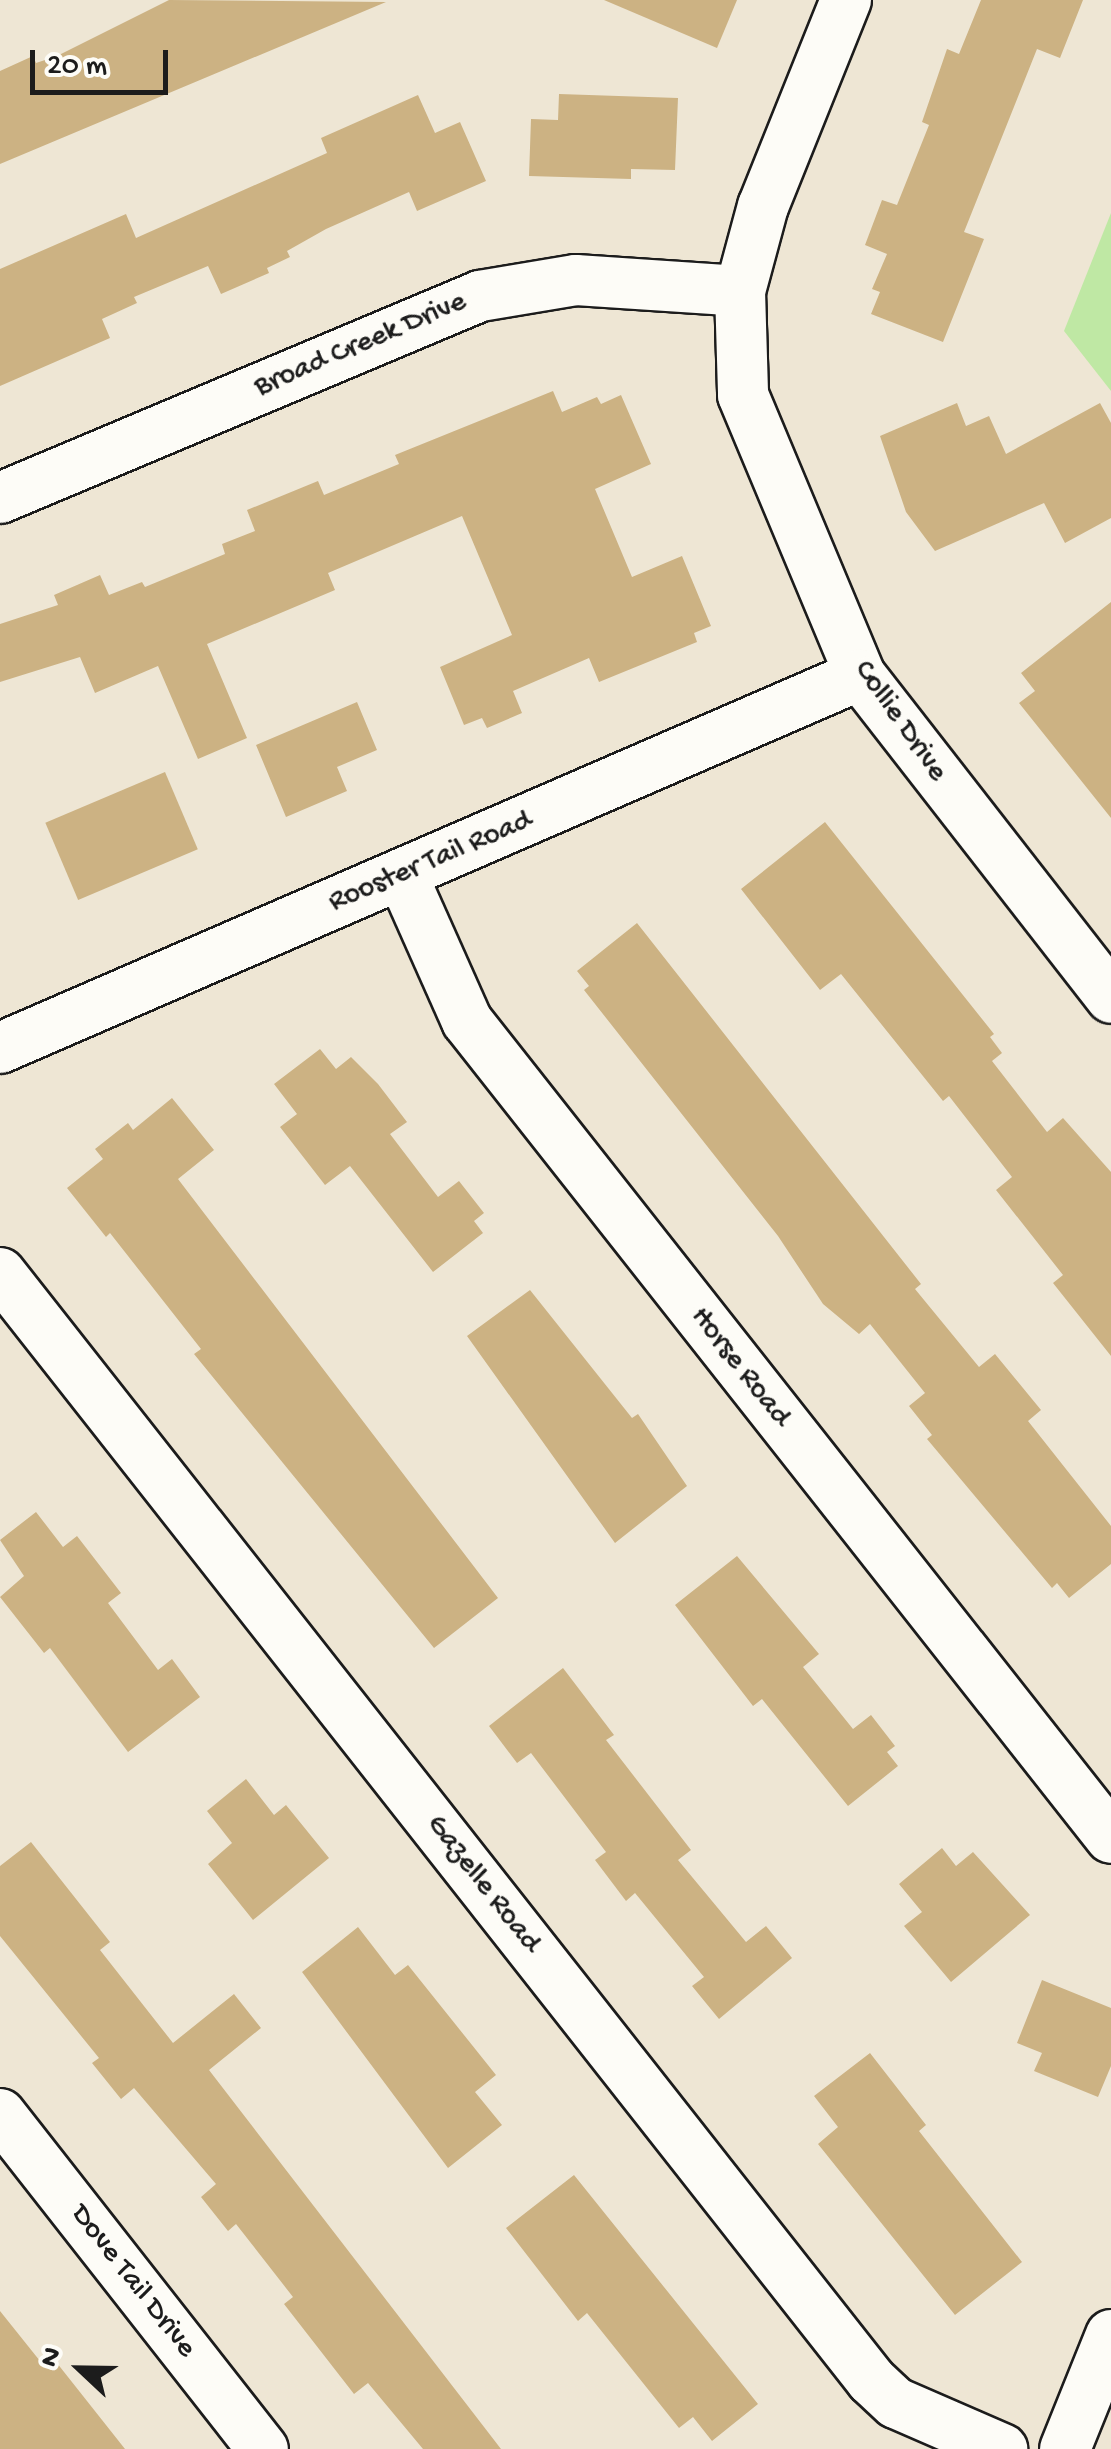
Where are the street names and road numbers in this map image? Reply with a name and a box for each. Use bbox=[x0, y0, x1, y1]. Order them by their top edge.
street label: Broad Creek Drive bbox=[250, 285, 472, 407]
street label: Collie Drive bbox=[844, 655, 954, 789]
street label: Rooster Tail Road bbox=[324, 804, 538, 922]
street label: Horse Road bbox=[681, 1301, 797, 1435]
street label: Gazelle Road bbox=[417, 1809, 547, 1961]
street label: Dove Tail Drive bbox=[61, 2198, 203, 2366]

